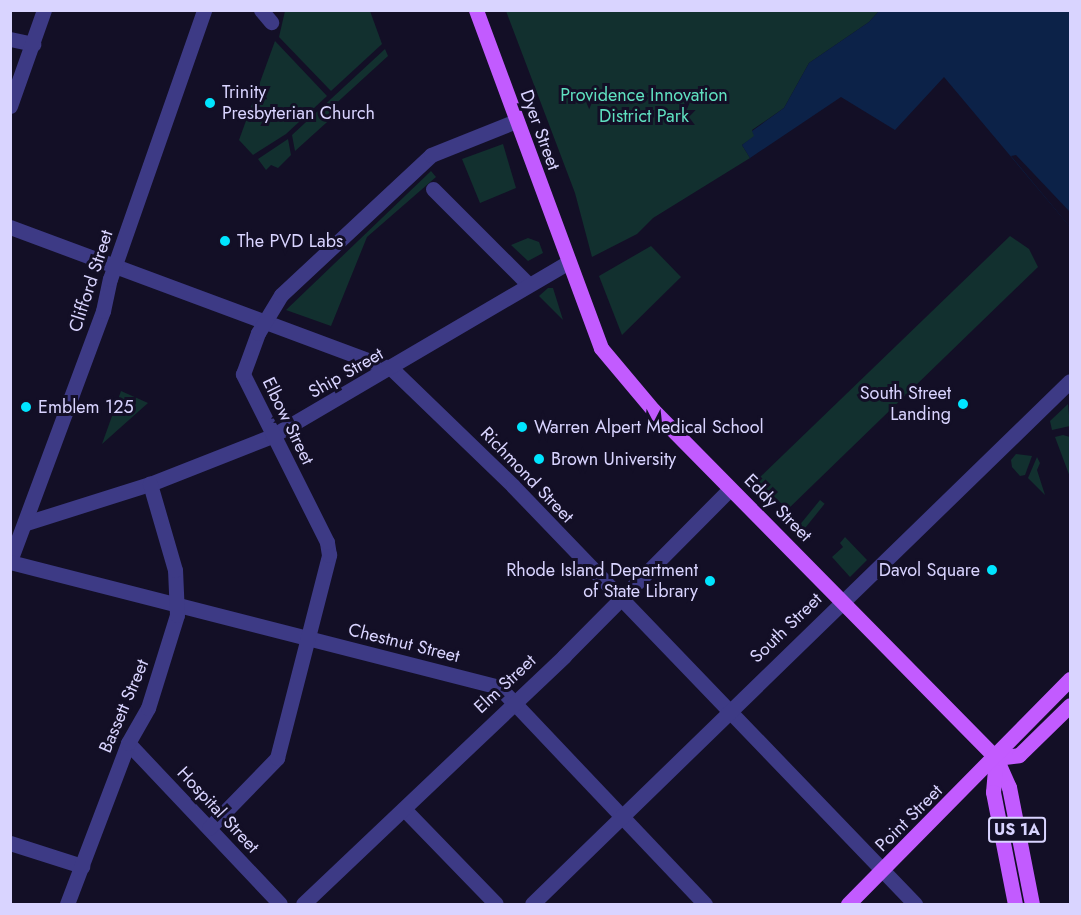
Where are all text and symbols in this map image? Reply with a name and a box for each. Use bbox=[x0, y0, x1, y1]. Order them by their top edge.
place label: Trinity Presbyterian Church bbox=[222, 82, 375, 124]
park label: Providence Innovation District Park bbox=[560, 85, 728, 128]
street label: Dyer Street bbox=[515, 87, 565, 173]
marker: Trinity Presbyterian Church bbox=[203, 96, 217, 110]
street label: Clifford Street bbox=[64, 227, 118, 335]
place label: The PVD Labs bbox=[237, 230, 343, 252]
marker: The PVD Labs bbox=[218, 234, 232, 248]
street label: Ship Street bbox=[305, 343, 387, 403]
street label: Elbow Street bbox=[258, 374, 318, 468]
place label: South Street Landing bbox=[860, 383, 951, 426]
place label: Emblem 125 bbox=[38, 396, 134, 418]
marker: South Street Landing bbox=[956, 397, 970, 411]
marker: Emblem 125 bbox=[19, 400, 33, 414]
place label: Warren Alpert Medical School bbox=[534, 416, 764, 438]
marker: Warren Alpert Medical School bbox=[515, 420, 529, 434]
street label: Richmond Street bbox=[476, 423, 578, 527]
place label: Brown University bbox=[551, 448, 676, 470]
marker: Brown University bbox=[532, 452, 546, 466]
street label: Eddy Street bbox=[740, 470, 816, 546]
place label: Davol Square bbox=[879, 559, 980, 581]
place label: Rhode Island Department of State Library bbox=[506, 560, 698, 602]
marker: Davol Square bbox=[985, 563, 999, 577]
marker: Rhode Island Department of State Library bbox=[703, 574, 717, 588]
street label: South Street bbox=[746, 589, 826, 667]
street label: Chestnut Street bbox=[346, 619, 462, 667]
street label: Elm Street bbox=[470, 650, 540, 718]
street label: Bassett Street bbox=[95, 656, 153, 756]
street label: Hospital Street bbox=[172, 762, 264, 858]
street label: Point Street bbox=[871, 780, 947, 856]
road number: US 1A bbox=[987, 817, 1047, 843]

